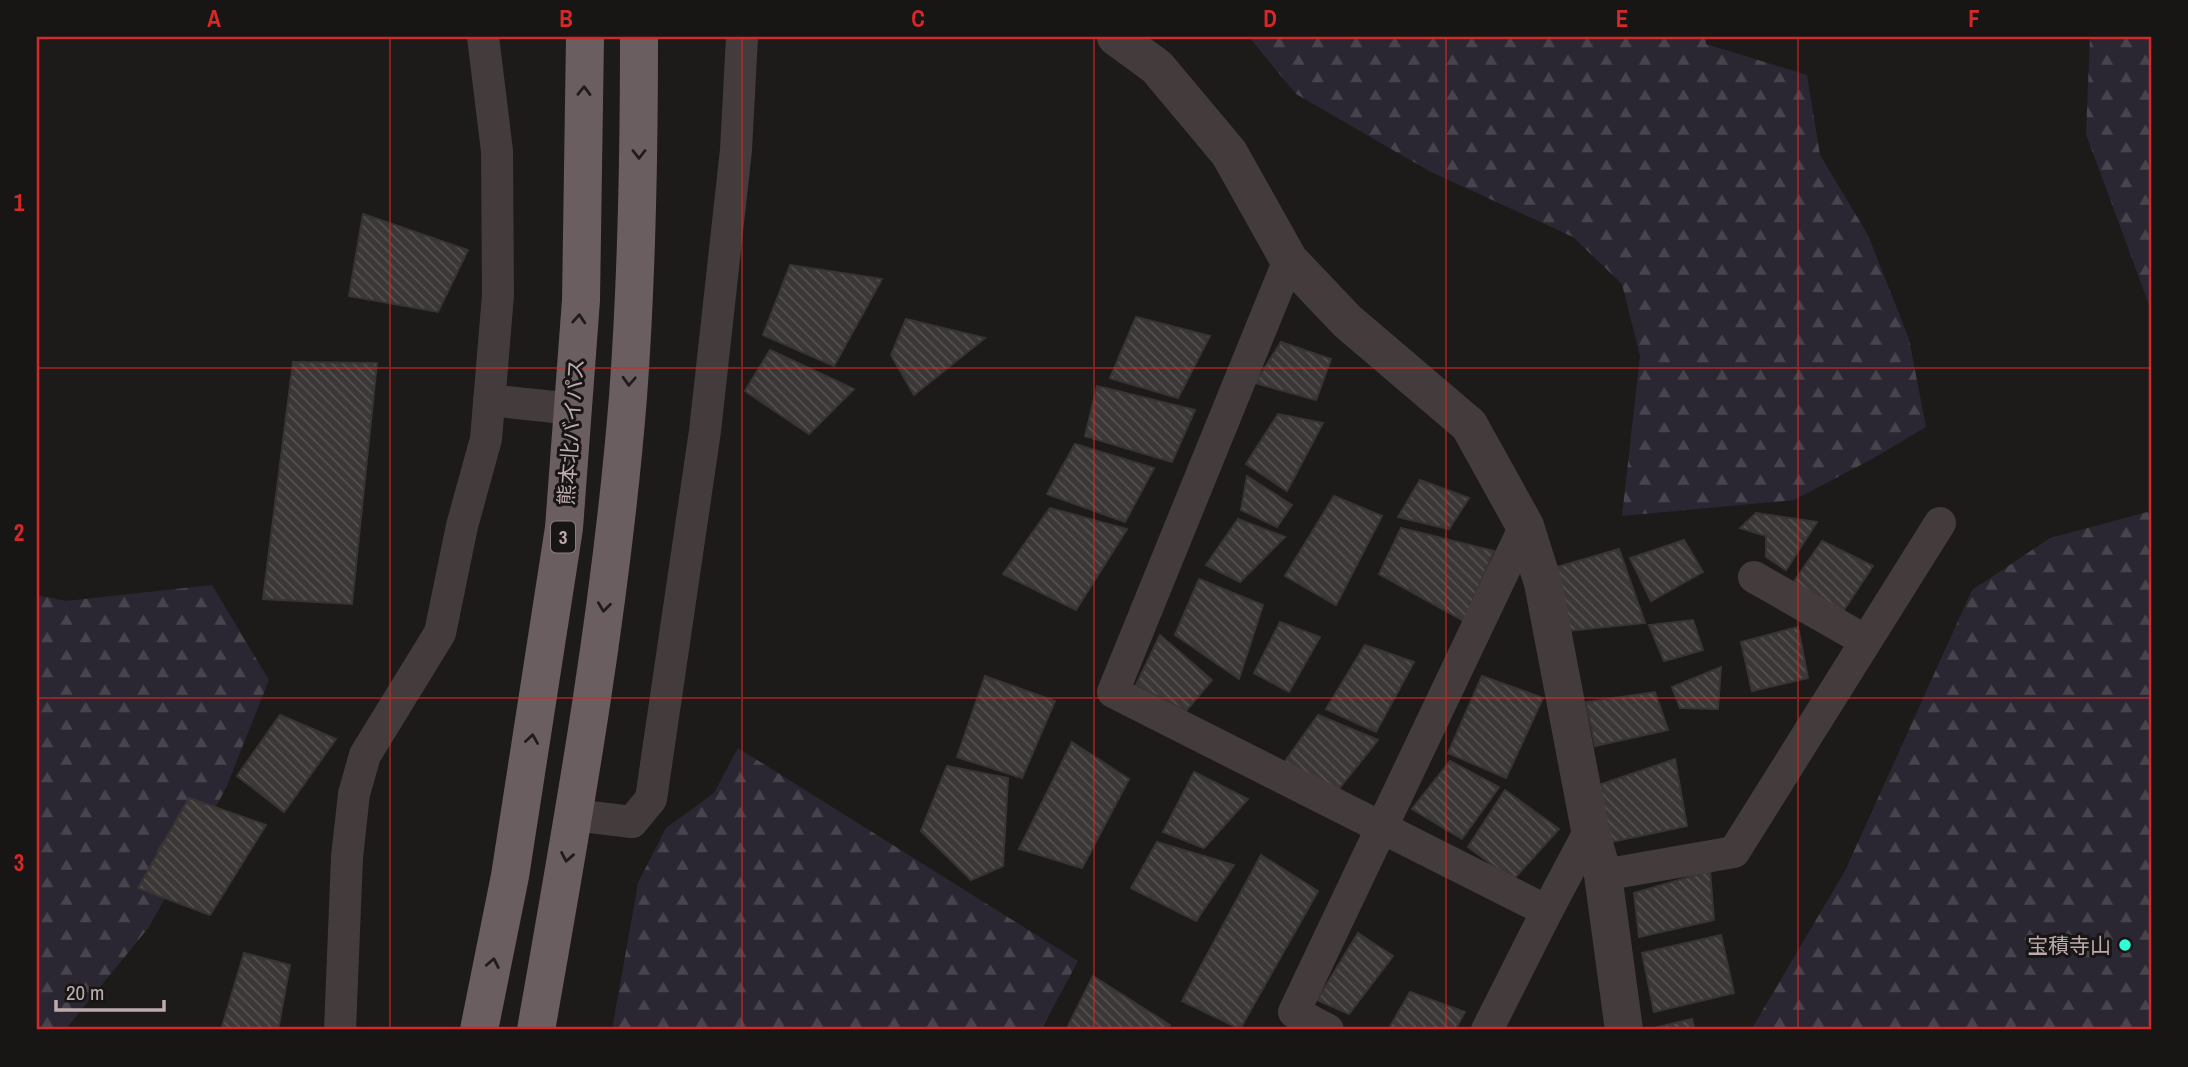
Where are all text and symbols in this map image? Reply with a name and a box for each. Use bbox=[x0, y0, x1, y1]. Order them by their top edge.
text: A bbox=[207, 3, 221, 34]
text: B bbox=[559, 3, 573, 34]
text: C bbox=[911, 3, 925, 34]
text: D bbox=[1263, 3, 1277, 34]
text: E bbox=[1616, 3, 1628, 34]
text: F bbox=[1968, 3, 1980, 34]
one-way arrow bbox=[576, 86, 592, 96]
one-way arrow bbox=[631, 149, 647, 160]
text: 1 bbox=[14, 187, 25, 218]
one-way arrow bbox=[572, 313, 587, 324]
street label: 熊本北バイパス bbox=[551, 358, 591, 506]
one-way arrow bbox=[621, 376, 636, 387]
text: 2 bbox=[14, 517, 24, 548]
road number: 3 bbox=[551, 522, 575, 552]
one-way arrow bbox=[597, 602, 612, 613]
one-way arrow bbox=[524, 733, 539, 745]
text: 3 bbox=[14, 847, 24, 878]
one-way arrow bbox=[560, 851, 575, 863]
place label: 宝積寺山 bbox=[2027, 931, 2111, 960]
marker: 宝積寺山 bbox=[2117, 937, 2133, 953]
one-way arrow bbox=[484, 957, 499, 969]
scale bar bbox=[56, 969, 164, 1013]
text: 20 m bbox=[66, 978, 104, 1007]

